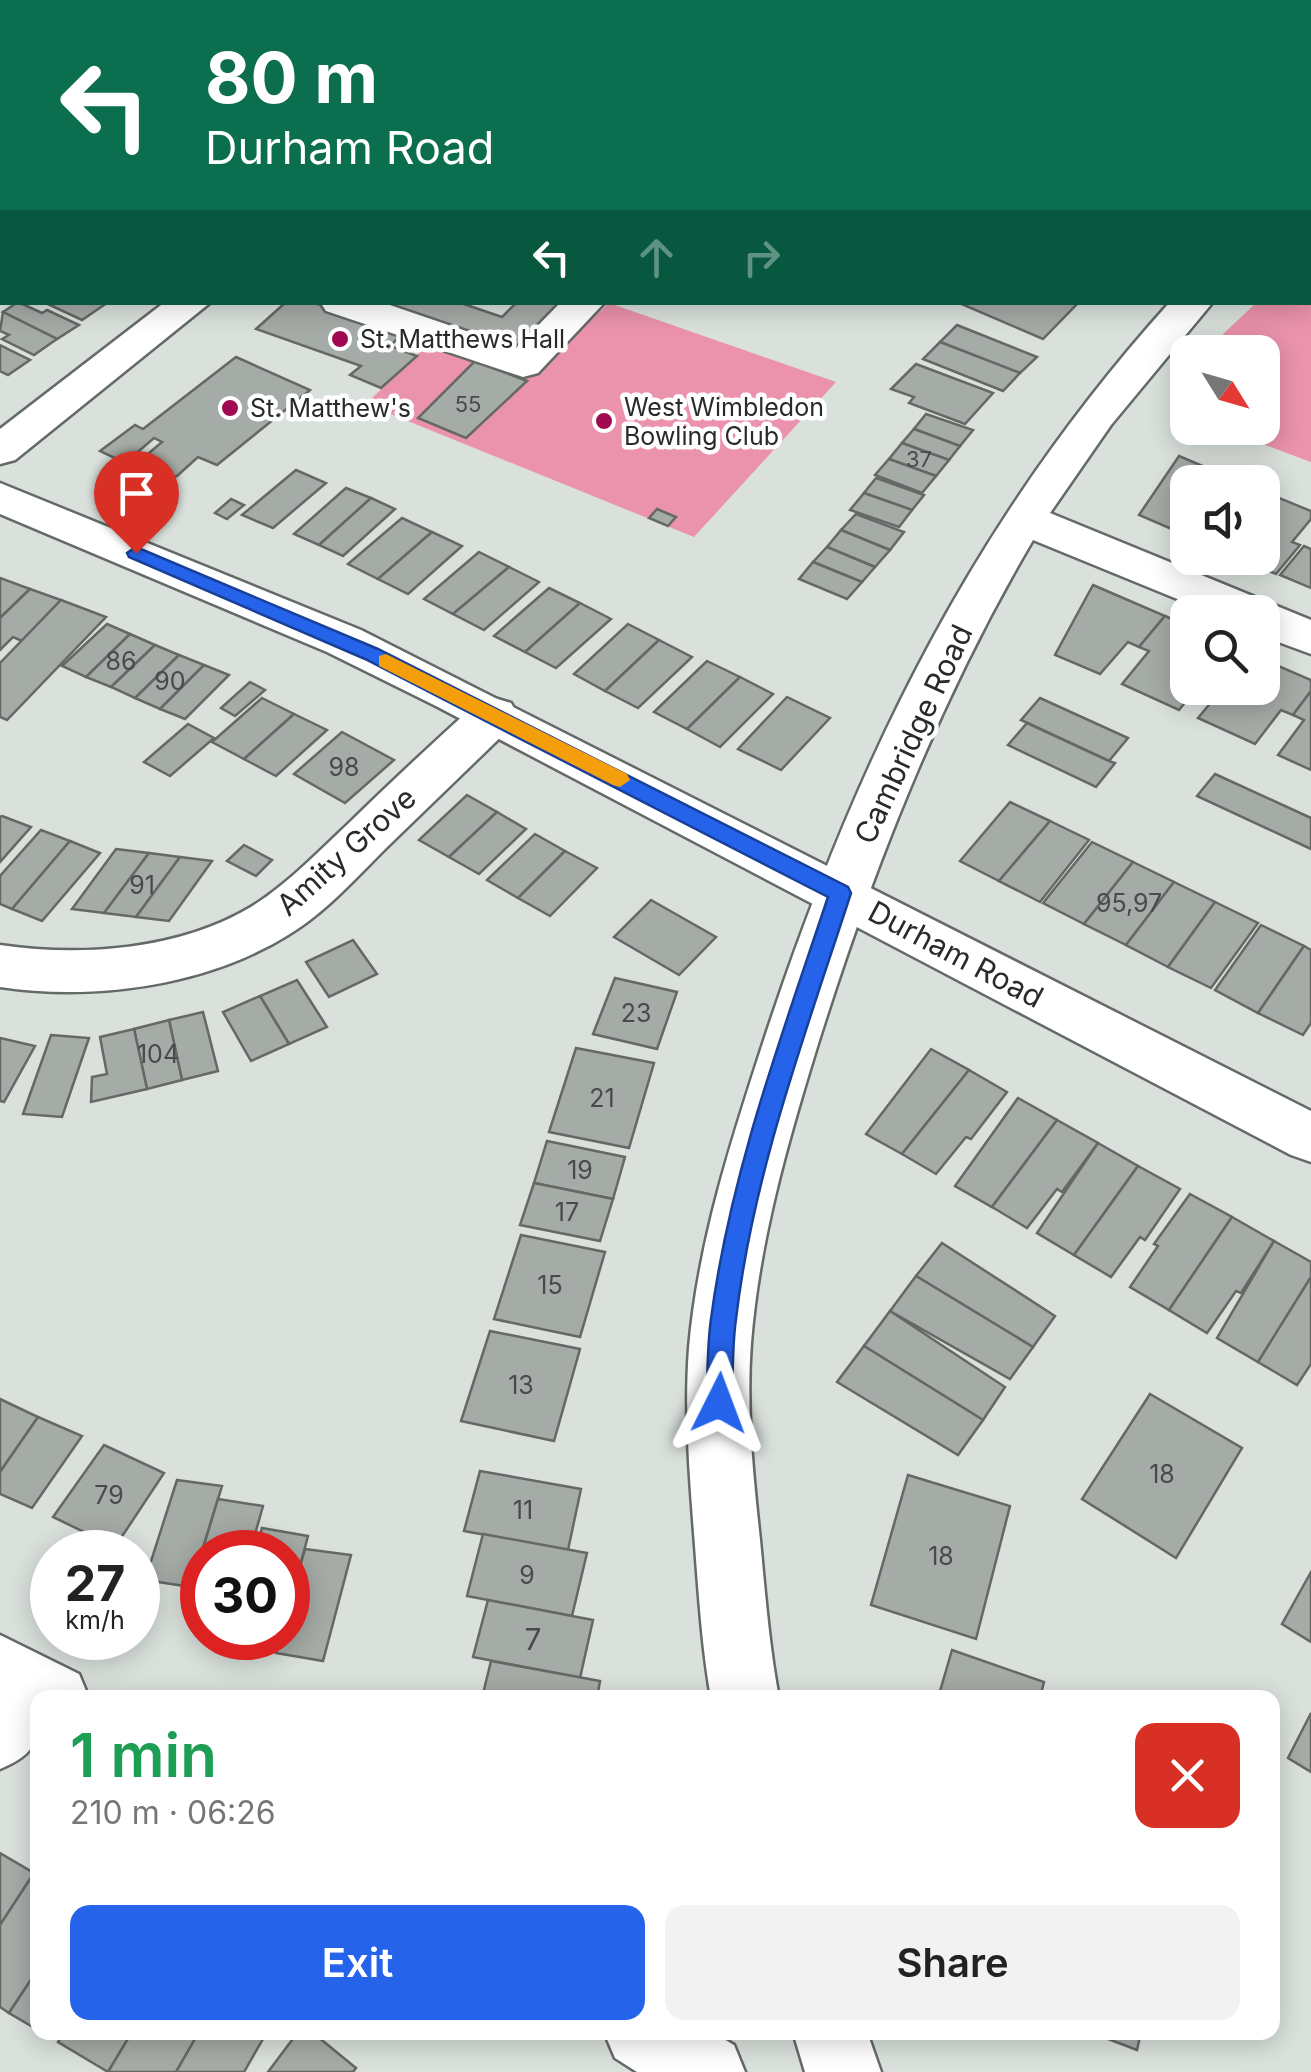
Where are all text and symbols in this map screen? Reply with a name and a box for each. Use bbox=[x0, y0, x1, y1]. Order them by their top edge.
text: 80 m bbox=[205, 35, 378, 120]
icon: left bbox=[40, 40, 170, 170]
text: Durham Road bbox=[205, 120, 494, 175]
icon: left bbox=[524, 230, 579, 285]
icon: ahead bbox=[629, 230, 684, 285]
icon: right bbox=[734, 230, 789, 285]
place label: St. Matthews Hall bbox=[360, 324, 565, 354]
marker: St. Matthews Hall bbox=[329, 328, 351, 350]
north arrow bbox=[1170, 335, 1280, 445]
map controls bbox=[1170, 335, 1280, 705]
house number: 55 bbox=[455, 391, 481, 417]
place label: West Wimbledon Bowling Club bbox=[624, 392, 824, 451]
place label: St. Matthew's bbox=[250, 393, 411, 423]
marker: St. Matthew's bbox=[219, 397, 241, 419]
marker: West Wimbledon Bowling Club bbox=[593, 410, 615, 432]
house number: 37 bbox=[906, 446, 932, 472]
pin bbox=[94, 451, 179, 554]
button: sound bbox=[1170, 465, 1280, 575]
icon: arrive bbox=[109, 466, 164, 521]
button: search bbox=[1170, 595, 1280, 705]
street label: Cambridge Road bbox=[847, 619, 979, 849]
house number: 86 bbox=[106, 646, 136, 676]
house number: 90 bbox=[154, 666, 186, 696]
house number: 98 bbox=[329, 752, 359, 782]
street label: Amity Grove bbox=[269, 779, 423, 923]
house number: 91 bbox=[129, 870, 155, 900]
house number: 95,97 bbox=[1096, 888, 1162, 918]
street label: Durham Road bbox=[862, 893, 1050, 1015]
house number: 23 bbox=[621, 998, 651, 1028]
house number: 104 bbox=[137, 1039, 179, 1069]
house number: 21 bbox=[589, 1083, 615, 1113]
house number: 19 bbox=[567, 1155, 593, 1185]
house number: 17 bbox=[555, 1197, 579, 1227]
house number: 15 bbox=[537, 1270, 563, 1300]
position arrow bbox=[667, 1351, 771, 1455]
house number: 13 bbox=[508, 1370, 534, 1400]
house number: 18 bbox=[1149, 1459, 1175, 1489]
house number: 79 bbox=[94, 1480, 124, 1510]
house number: 11 bbox=[513, 1495, 533, 1525]
speed limit sign: 30 bbox=[180, 1530, 310, 1660]
house number: 18 bbox=[928, 1541, 954, 1571]
text: 27 bbox=[65, 1553, 125, 1613]
house number: 9 bbox=[519, 1560, 535, 1590]
text: km/h bbox=[65, 1605, 125, 1635]
house number: 7 bbox=[525, 1621, 541, 1657]
text: 1 min bbox=[70, 1719, 217, 1791]
button: close bbox=[1135, 1723, 1240, 1828]
text: 210 m · 06:26 bbox=[70, 1793, 276, 1832]
button: Exit bbox=[70, 1905, 645, 2020]
button: Share bbox=[665, 1905, 1240, 2020]

